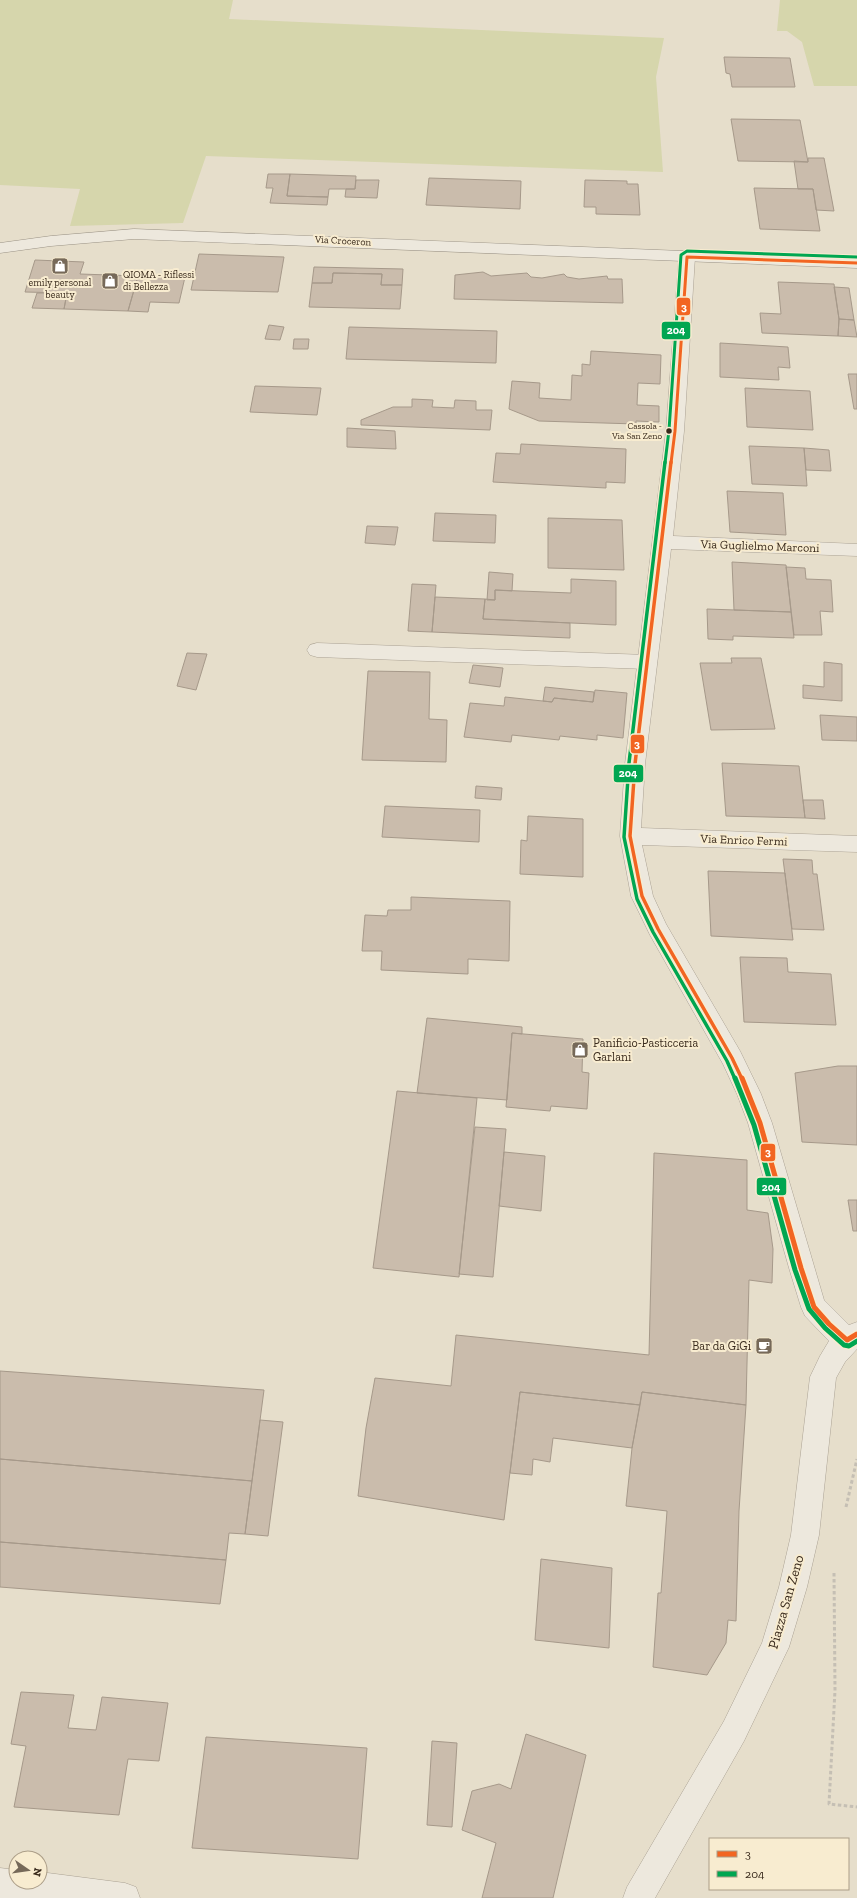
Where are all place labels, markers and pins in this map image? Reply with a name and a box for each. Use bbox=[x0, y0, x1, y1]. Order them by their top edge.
shop icon: emily personal beauty bbox=[50, 256, 70, 276]
place label: QIOMA - Riflessi di Bellezza bbox=[123, 269, 195, 293]
shop icon: QIOMA - Riflessi di Bellezza bbox=[100, 271, 120, 291]
place label: emily personal beauty bbox=[29, 277, 92, 301]
place label: Cassola - Via San Zeno bbox=[611, 421, 662, 441]
marker: Cassola - Via San Zeno bbox=[664, 426, 674, 436]
place label: Panificio-Pasticceria Garlani bbox=[593, 1036, 698, 1064]
shop icon: Panificio-Pasticceria Garlani bbox=[570, 1040, 590, 1060]
cafe icon: Bar da GiGi bbox=[754, 1336, 774, 1356]
place label: Bar da GiGi bbox=[692, 1339, 752, 1353]

